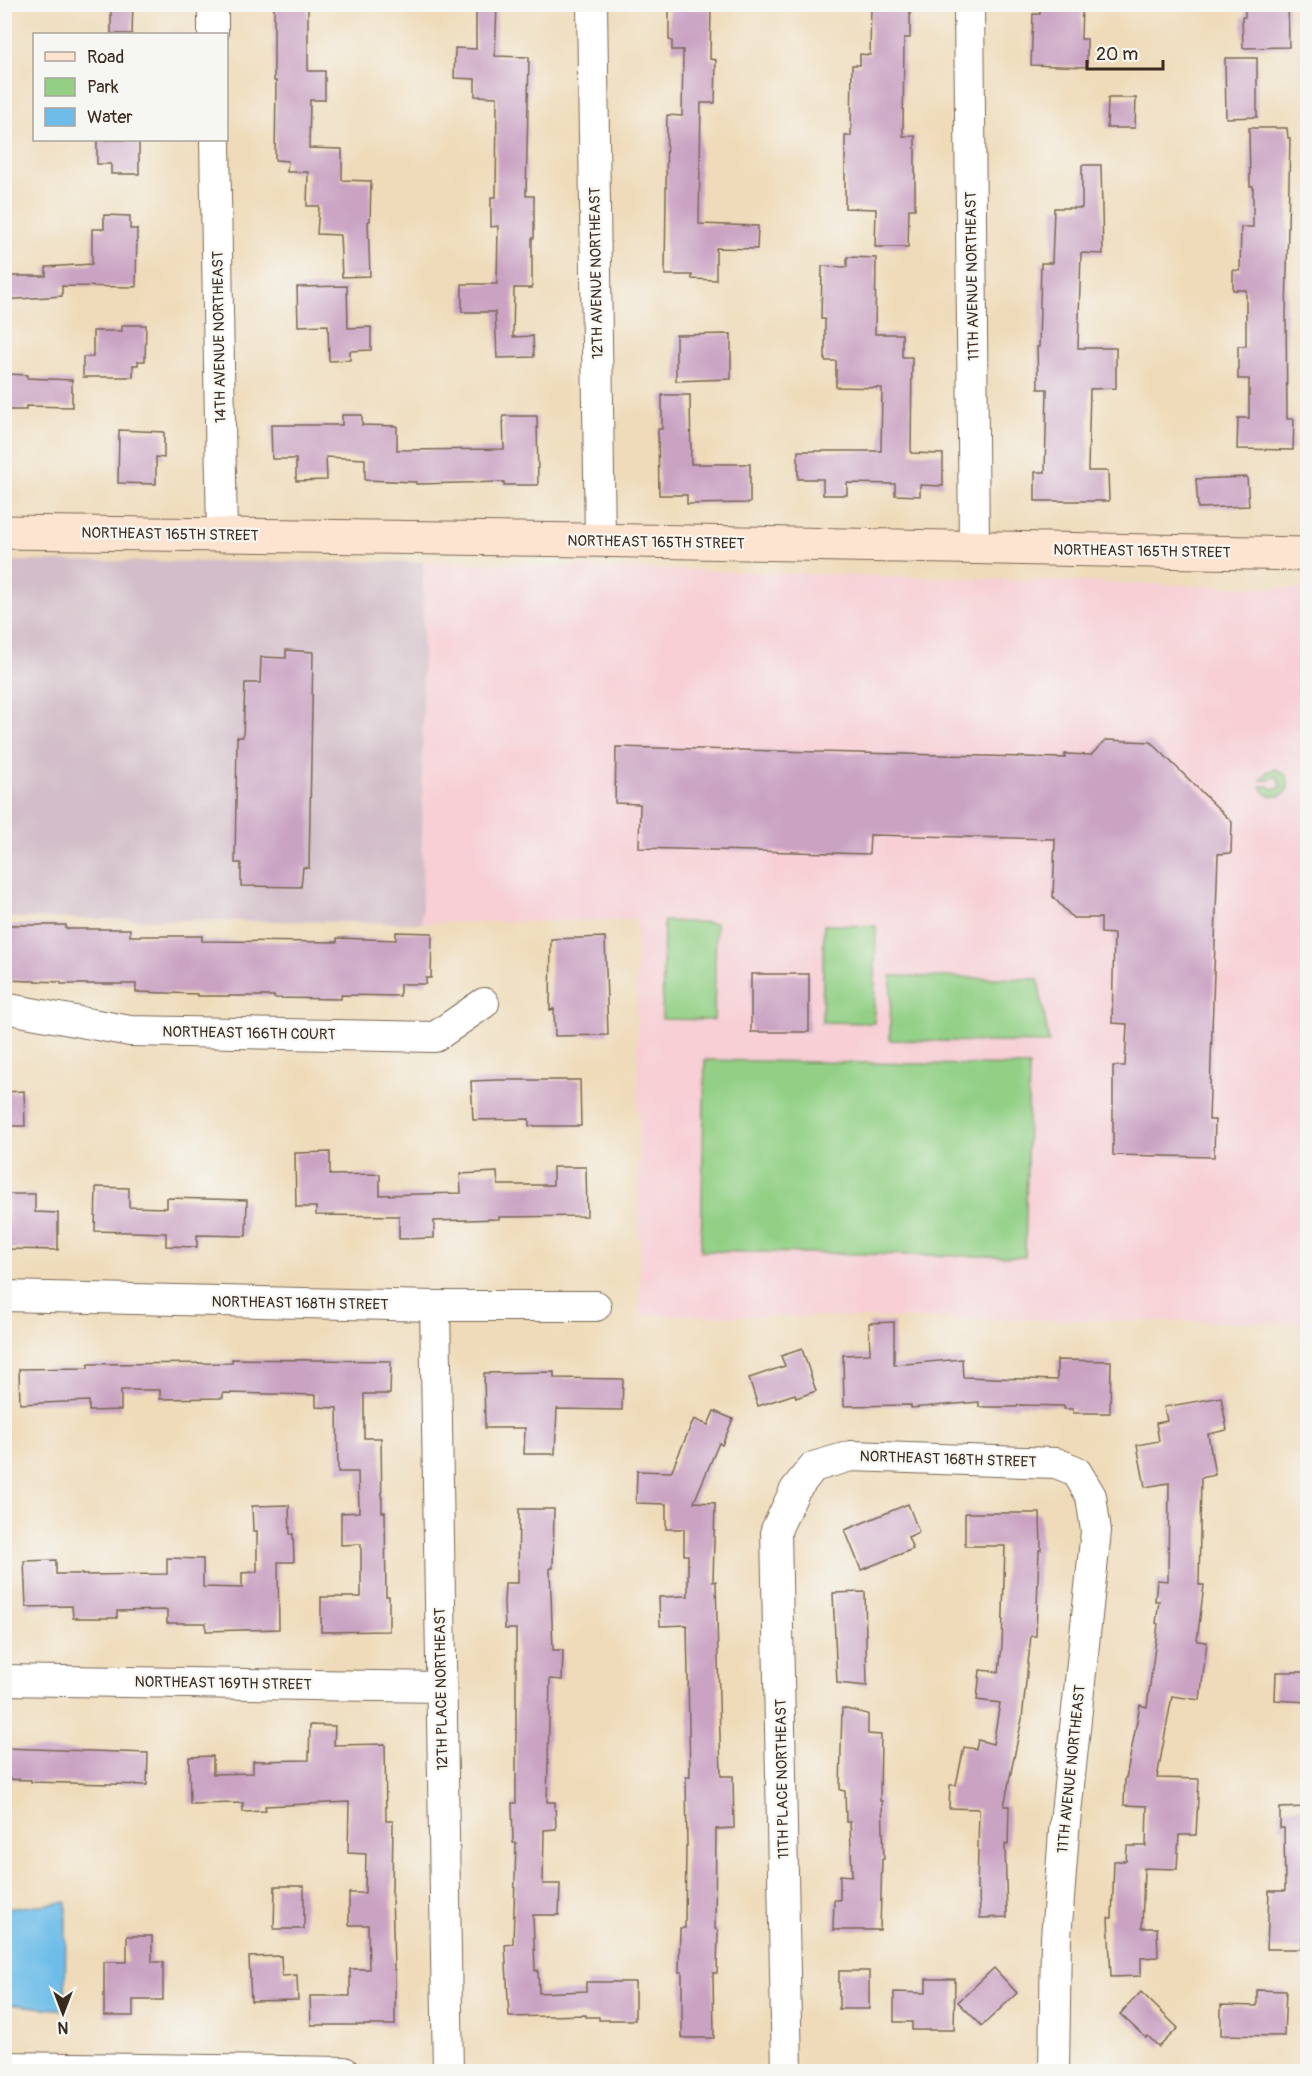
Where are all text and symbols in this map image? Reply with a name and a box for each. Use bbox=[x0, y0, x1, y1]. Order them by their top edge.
legend bbox=[33, 33, 228, 141]
scale bar bbox=[1087, 33, 1164, 71]
text: 20 m bbox=[1096, 43, 1138, 66]
text: Road bbox=[87, 46, 124, 69]
text: Park bbox=[87, 76, 119, 99]
text: Water bbox=[87, 106, 133, 129]
street label: 12TH AVENUE NORTHEAST bbox=[585, 187, 608, 359]
street label: 11TH AVENUE NORTHEAST bbox=[962, 191, 983, 361]
street label: 14TH AVENUE NORTHEAST bbox=[208, 251, 231, 423]
street label: NORTHEAST 165TH STREET bbox=[81, 523, 259, 546]
street label: NORTHEAST 165TH STREET bbox=[567, 531, 745, 554]
street label: NORTHEAST 165TH STREET bbox=[1053, 540, 1231, 563]
street label: NORTHEAST 166TH COURT bbox=[162, 1022, 336, 1045]
street label: NORTHEAST 168TH STREET bbox=[211, 1292, 389, 1315]
street label: NORTHEAST 168TH STREET bbox=[859, 1447, 1037, 1472]
street label: 12TH PLACE NORTHEAST bbox=[431, 1607, 452, 1771]
street label: NORTHEAST 169TH STREET bbox=[134, 1672, 312, 1695]
street label: 11TH AVENUE NORTHEAST bbox=[1053, 1684, 1090, 1854]
street label: 11TH PLACE NORTHEAST bbox=[772, 1699, 793, 1859]
north arrow bbox=[33, 1983, 93, 2043]
text: N bbox=[57, 2017, 68, 2037]

